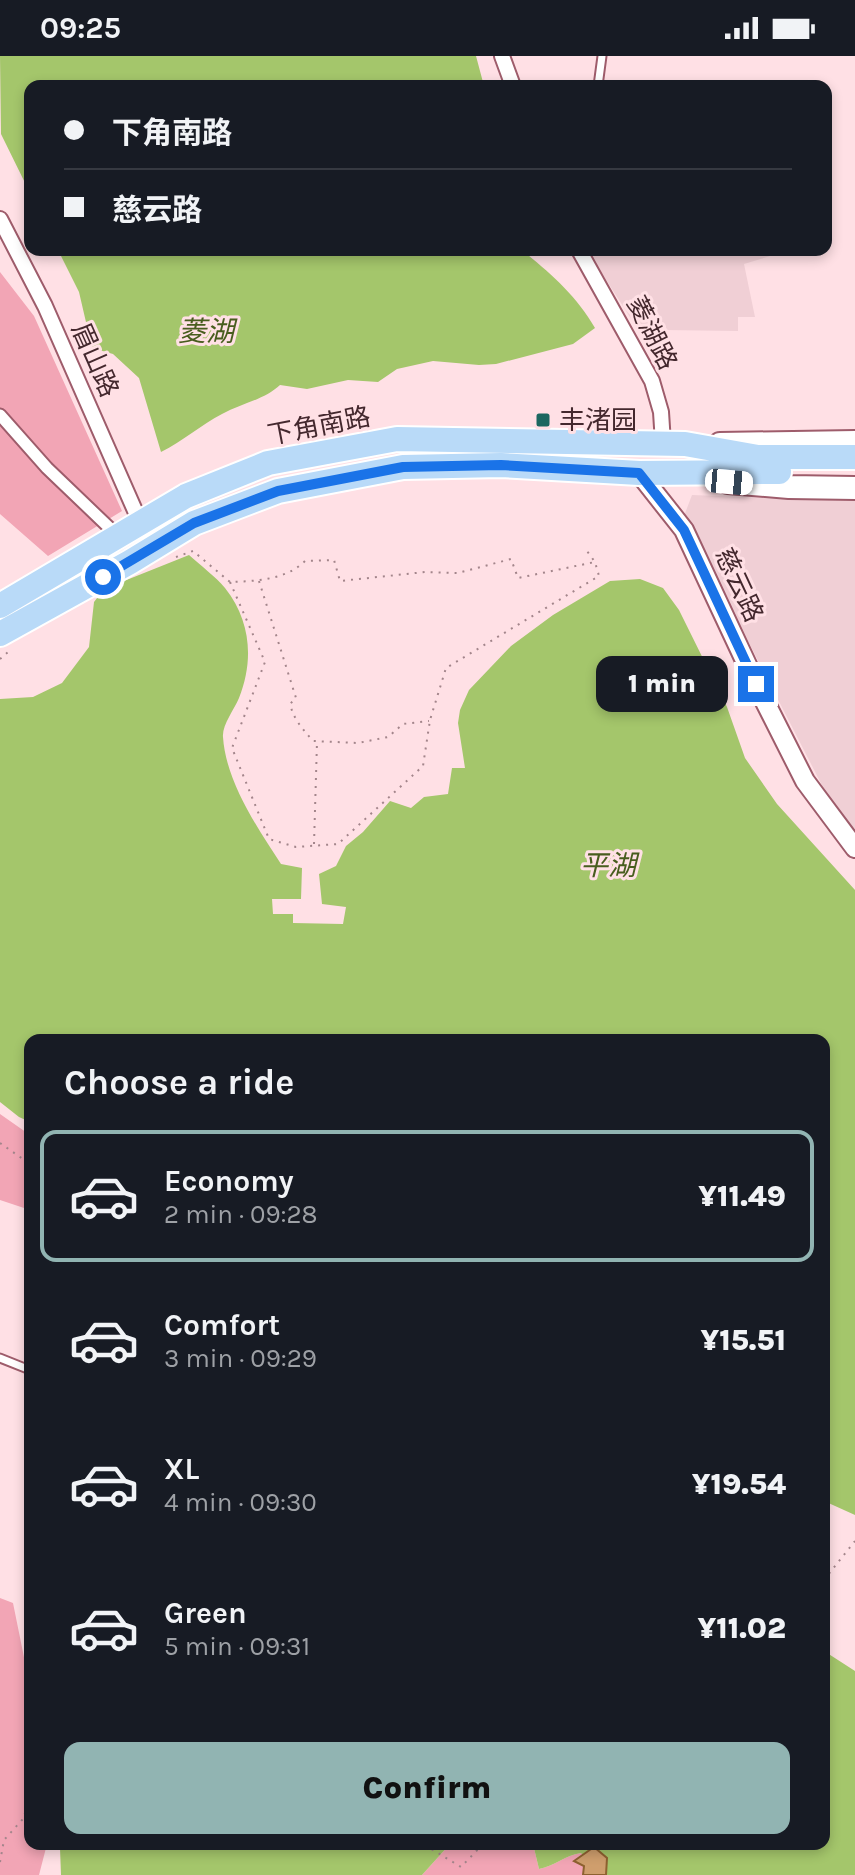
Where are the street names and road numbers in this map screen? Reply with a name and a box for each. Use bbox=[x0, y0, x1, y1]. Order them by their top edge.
street label: 菱湖路 bbox=[620, 291, 684, 375]
street label: 眉山路 bbox=[65, 318, 125, 402]
street label: 下角南路 bbox=[265, 401, 373, 451]
street label: 慈云路 bbox=[708, 543, 770, 627]

